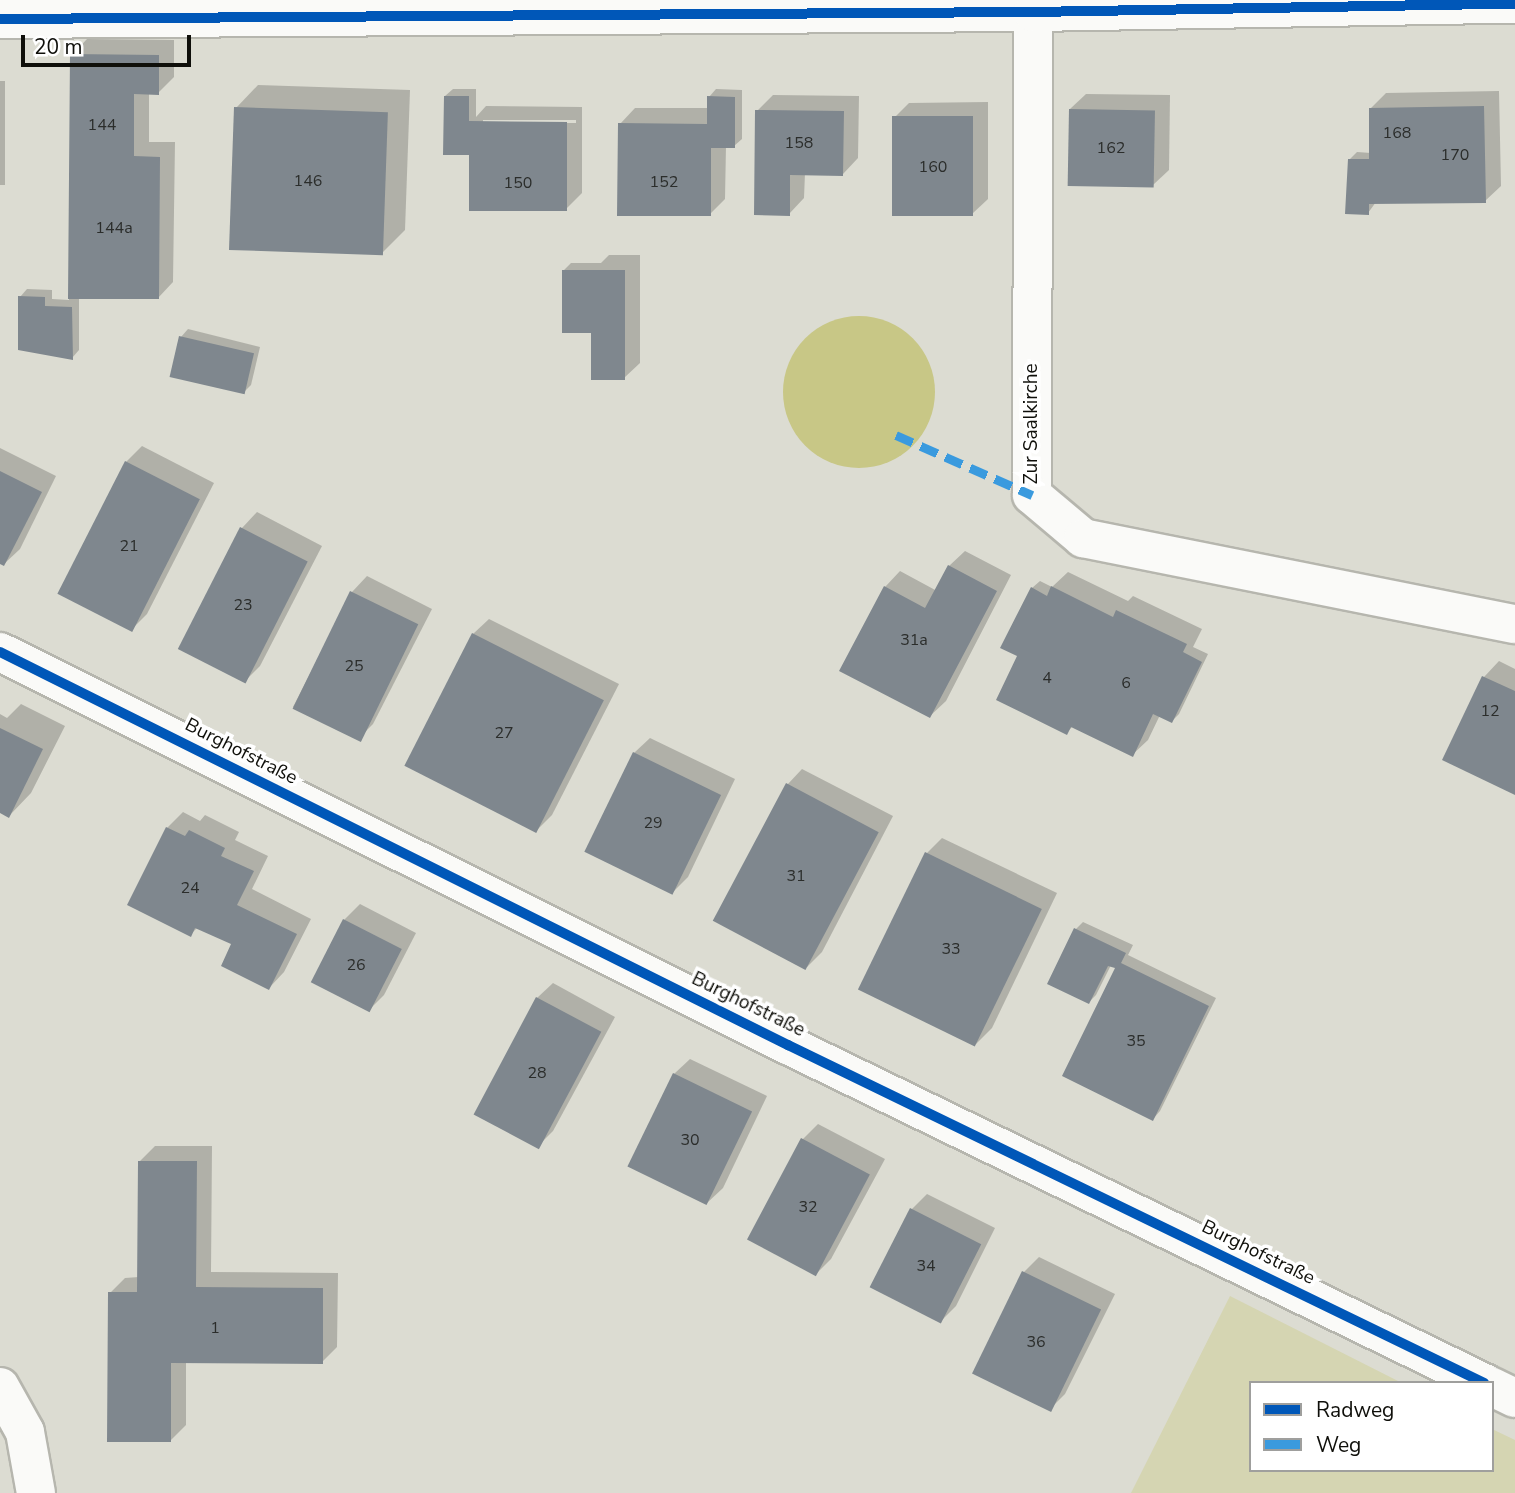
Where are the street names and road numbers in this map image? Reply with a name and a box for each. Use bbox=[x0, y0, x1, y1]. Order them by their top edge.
street label: Zur Saalkirche bbox=[1021, 363, 1043, 485]
street label: Burghofstraße bbox=[181, 714, 301, 790]
street label: Burghofstraße bbox=[688, 968, 808, 1042]
street label: Burghofstraße bbox=[1198, 1216, 1318, 1290]

